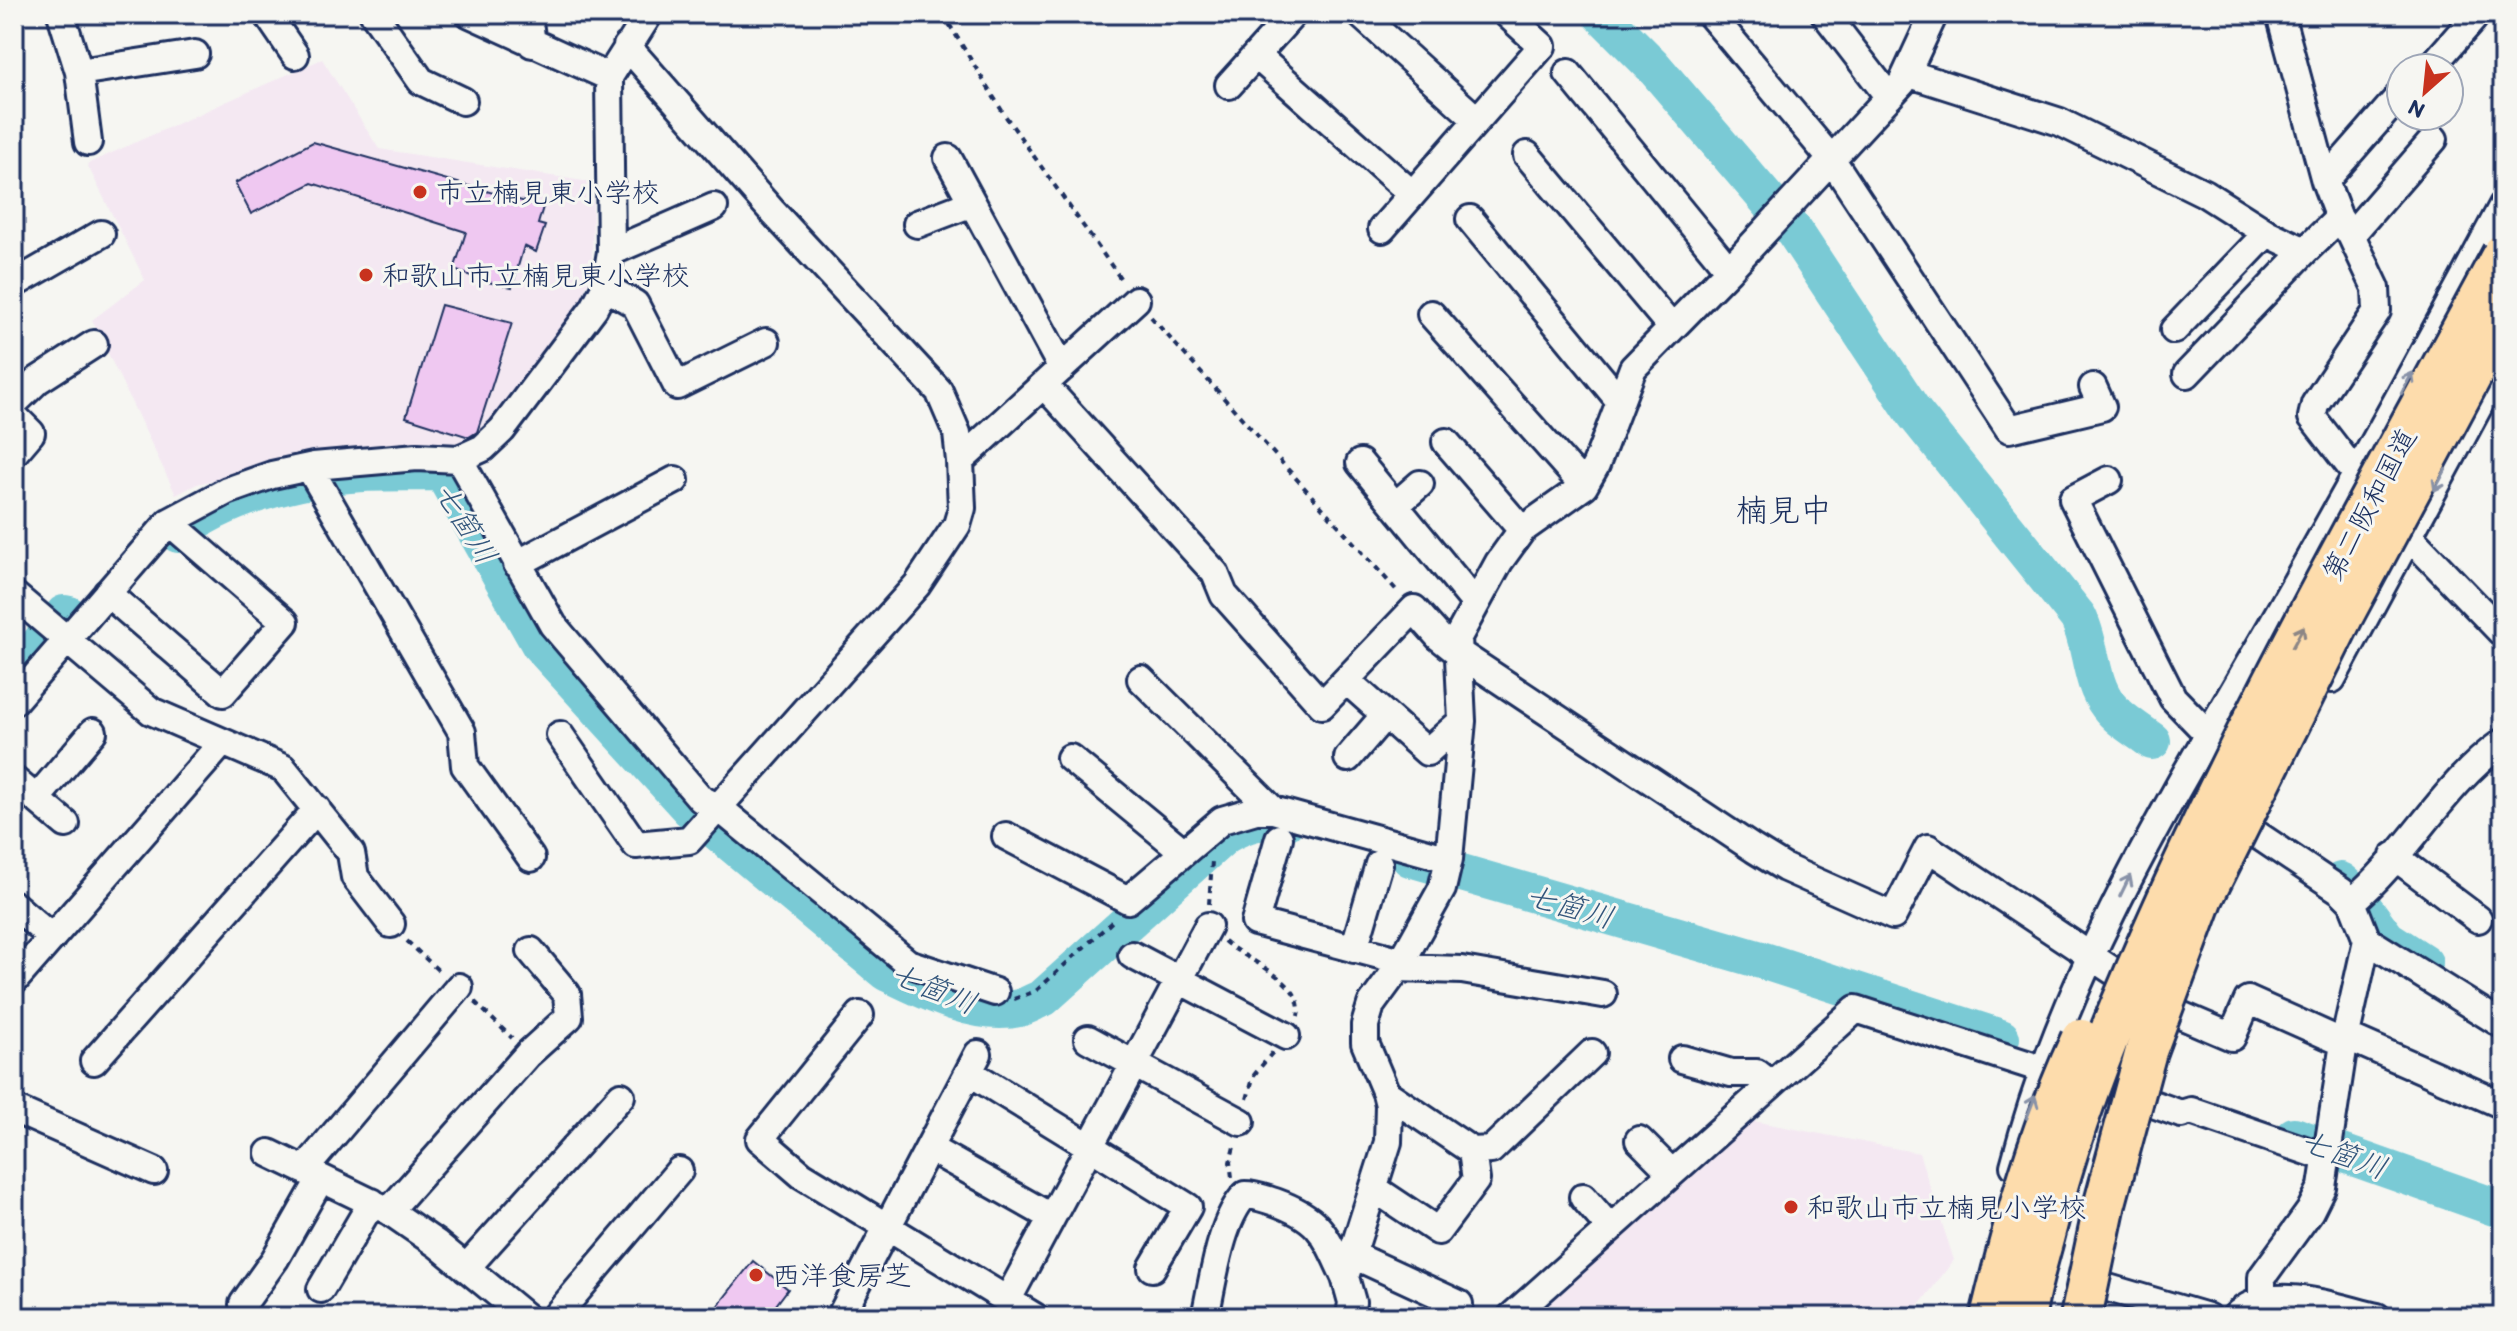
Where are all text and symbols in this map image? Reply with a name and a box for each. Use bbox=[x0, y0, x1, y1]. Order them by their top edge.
north arrow bbox=[2385, 52, 2465, 132]
text: N bbox=[2403, 94, 2429, 125]
place label: 市立楠見東小学校 bbox=[436, 175, 660, 209]
marker: 市立楠見東小学校 bbox=[411, 183, 429, 201]
place label: 和歌山市立楠見東小学校 bbox=[382, 258, 690, 292]
marker: 和歌山市立楠見東小学校 bbox=[357, 266, 375, 284]
one-way arrow bbox=[2400, 371, 2416, 395]
street label: 第二阪和国道 bbox=[2315, 422, 2423, 586]
one-way arrow bbox=[2432, 467, 2447, 491]
water label: 七箇川 bbox=[426, 475, 506, 571]
district label: 楠見中 bbox=[1736, 491, 1832, 529]
one-way arrow bbox=[2290, 625, 2306, 649]
one-way arrow bbox=[2118, 874, 2133, 898]
water label: 七箇川 bbox=[1522, 876, 1618, 936]
water label: 七箇川 bbox=[885, 954, 983, 1022]
one-way arrow bbox=[2025, 1095, 2039, 1120]
water label: 七箇川 bbox=[2295, 1121, 2393, 1187]
place label: 和歌山市立楠見小学校 bbox=[1807, 1190, 2087, 1224]
marker: 和歌山市立楠見小学校 bbox=[1782, 1198, 1800, 1216]
place label: 西洋食房芝 bbox=[772, 1258, 912, 1292]
marker: 西洋食房芝 bbox=[747, 1266, 765, 1284]

